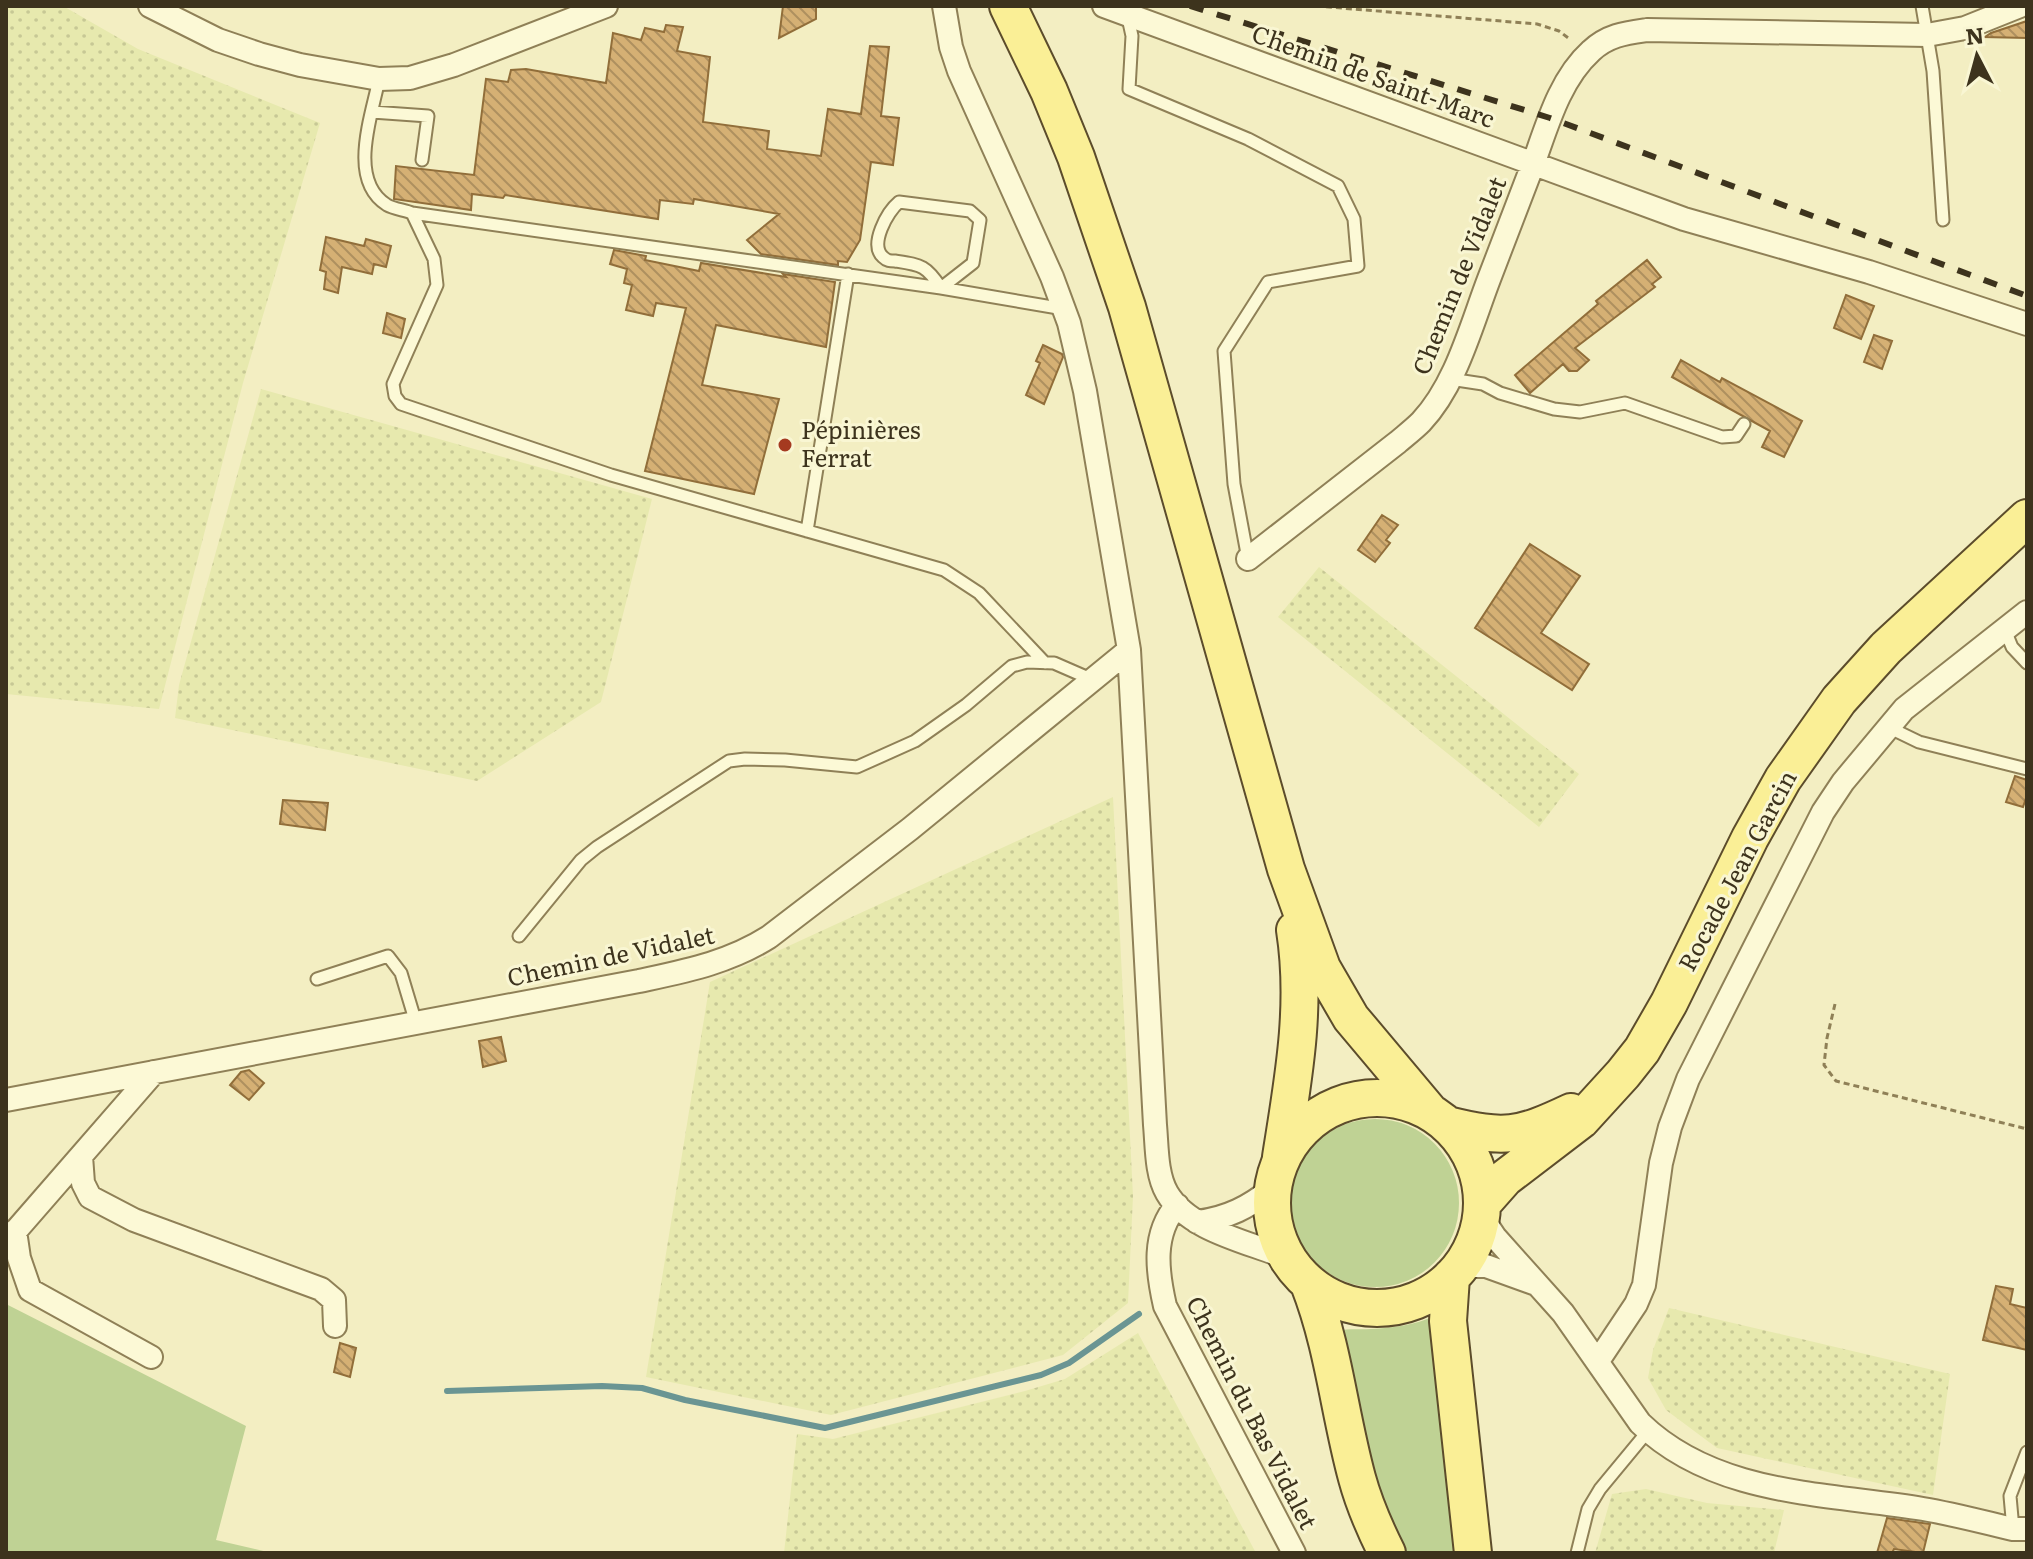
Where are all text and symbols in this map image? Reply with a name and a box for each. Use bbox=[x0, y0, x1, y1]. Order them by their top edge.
street label: Chemin de Saint-Marc bbox=[1248, 14, 1500, 135]
north arrow bbox=[1937, 16, 2017, 96]
text: N bbox=[1964, 17, 1986, 52]
street label: Chemin de Vidalet bbox=[1402, 171, 1513, 379]
place label: Pépinières Ferrat bbox=[801, 411, 921, 474]
marker: Pépinières Ferrat bbox=[776, 436, 794, 454]
street label: Rocade Jean Garcin bbox=[1668, 763, 1804, 977]
street label: Chemin de Vidalet bbox=[504, 915, 717, 994]
street label: Chemin du Bas Vidalet bbox=[1179, 1289, 1327, 1535]

